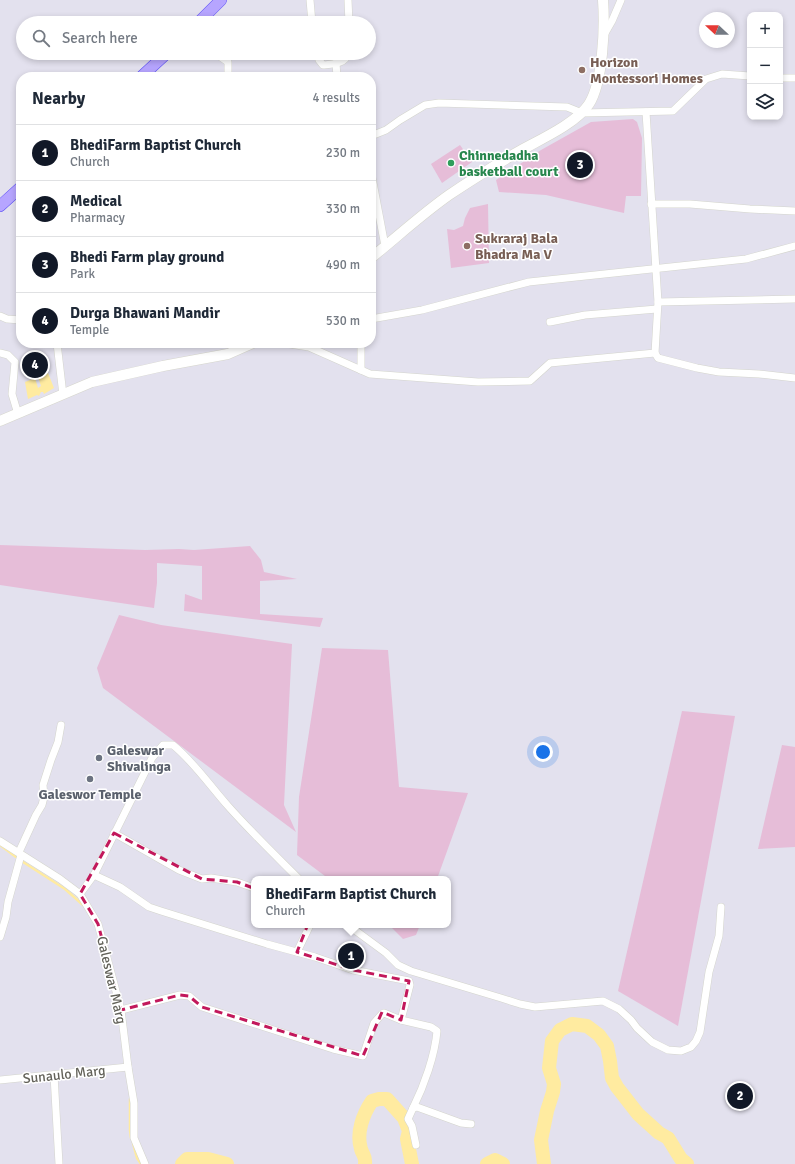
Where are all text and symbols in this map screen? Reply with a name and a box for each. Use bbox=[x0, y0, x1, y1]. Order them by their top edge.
north arrow bbox=[699, 12, 735, 48]
map controls bbox=[747, 12, 783, 120]
button: + bbox=[747, 12, 783, 48]
search box bbox=[16, 16, 376, 60]
icon: search bbox=[30, 27, 52, 49]
text: Search here bbox=[62, 29, 138, 47]
button: − bbox=[747, 48, 783, 84]
place label: Horizon Montessori Homes bbox=[590, 54, 703, 87]
marker: Horizon Montessori Homes bbox=[577, 65, 587, 75]
button: layers bbox=[747, 84, 783, 120]
text: Nearby bbox=[32, 88, 85, 109]
text: 4 results bbox=[312, 90, 360, 106]
text: BhediFarm Baptist Church bbox=[70, 136, 241, 154]
text: 1 bbox=[41, 145, 49, 161]
text: 230 m bbox=[326, 145, 360, 161]
place label: Chinnedadha basketball court bbox=[459, 147, 559, 180]
pin: 3 bbox=[567, 150, 593, 180]
text: Church bbox=[70, 154, 110, 170]
marker: Chinnedadha basketball court bbox=[446, 158, 456, 168]
text: Medical bbox=[70, 192, 122, 210]
text: 2 bbox=[41, 201, 49, 217]
text: 330 m bbox=[326, 201, 360, 217]
text: Pharmacy bbox=[70, 210, 125, 226]
place label: Sukraraj Bala Bhadra Ma V bbox=[475, 230, 558, 263]
marker: Sukraraj Bala Bhadra Ma V bbox=[462, 241, 472, 251]
text: Bhedi Farm play ground bbox=[70, 248, 224, 266]
text: 3 bbox=[41, 257, 49, 273]
text: 490 m bbox=[326, 257, 360, 273]
text: Park bbox=[70, 266, 95, 282]
text: Durga Bhawani Mandir bbox=[70, 304, 220, 322]
text: 4 bbox=[41, 313, 49, 329]
text: 530 m bbox=[326, 313, 360, 329]
text: Temple bbox=[70, 322, 109, 338]
pin: 4 bbox=[22, 350, 48, 380]
place label: Galeswar Shivalinga bbox=[107, 742, 171, 775]
your location bbox=[533, 742, 553, 762]
marker: Galeswar Shivalinga bbox=[94, 753, 104, 763]
marker: Galeswor Temple bbox=[85, 774, 95, 784]
place label: Galeswor Temple bbox=[38, 786, 142, 803]
popup bbox=[251, 876, 451, 928]
text: BhediFarm Baptist Church bbox=[265, 885, 437, 903]
text: Church bbox=[265, 903, 305, 919]
street label: Galeswar Marg bbox=[93, 935, 130, 1026]
pin: 1 bbox=[338, 941, 364, 971]
street label: Sunaulo Marg bbox=[22, 1062, 106, 1087]
pin: 2 bbox=[727, 1081, 753, 1111]

